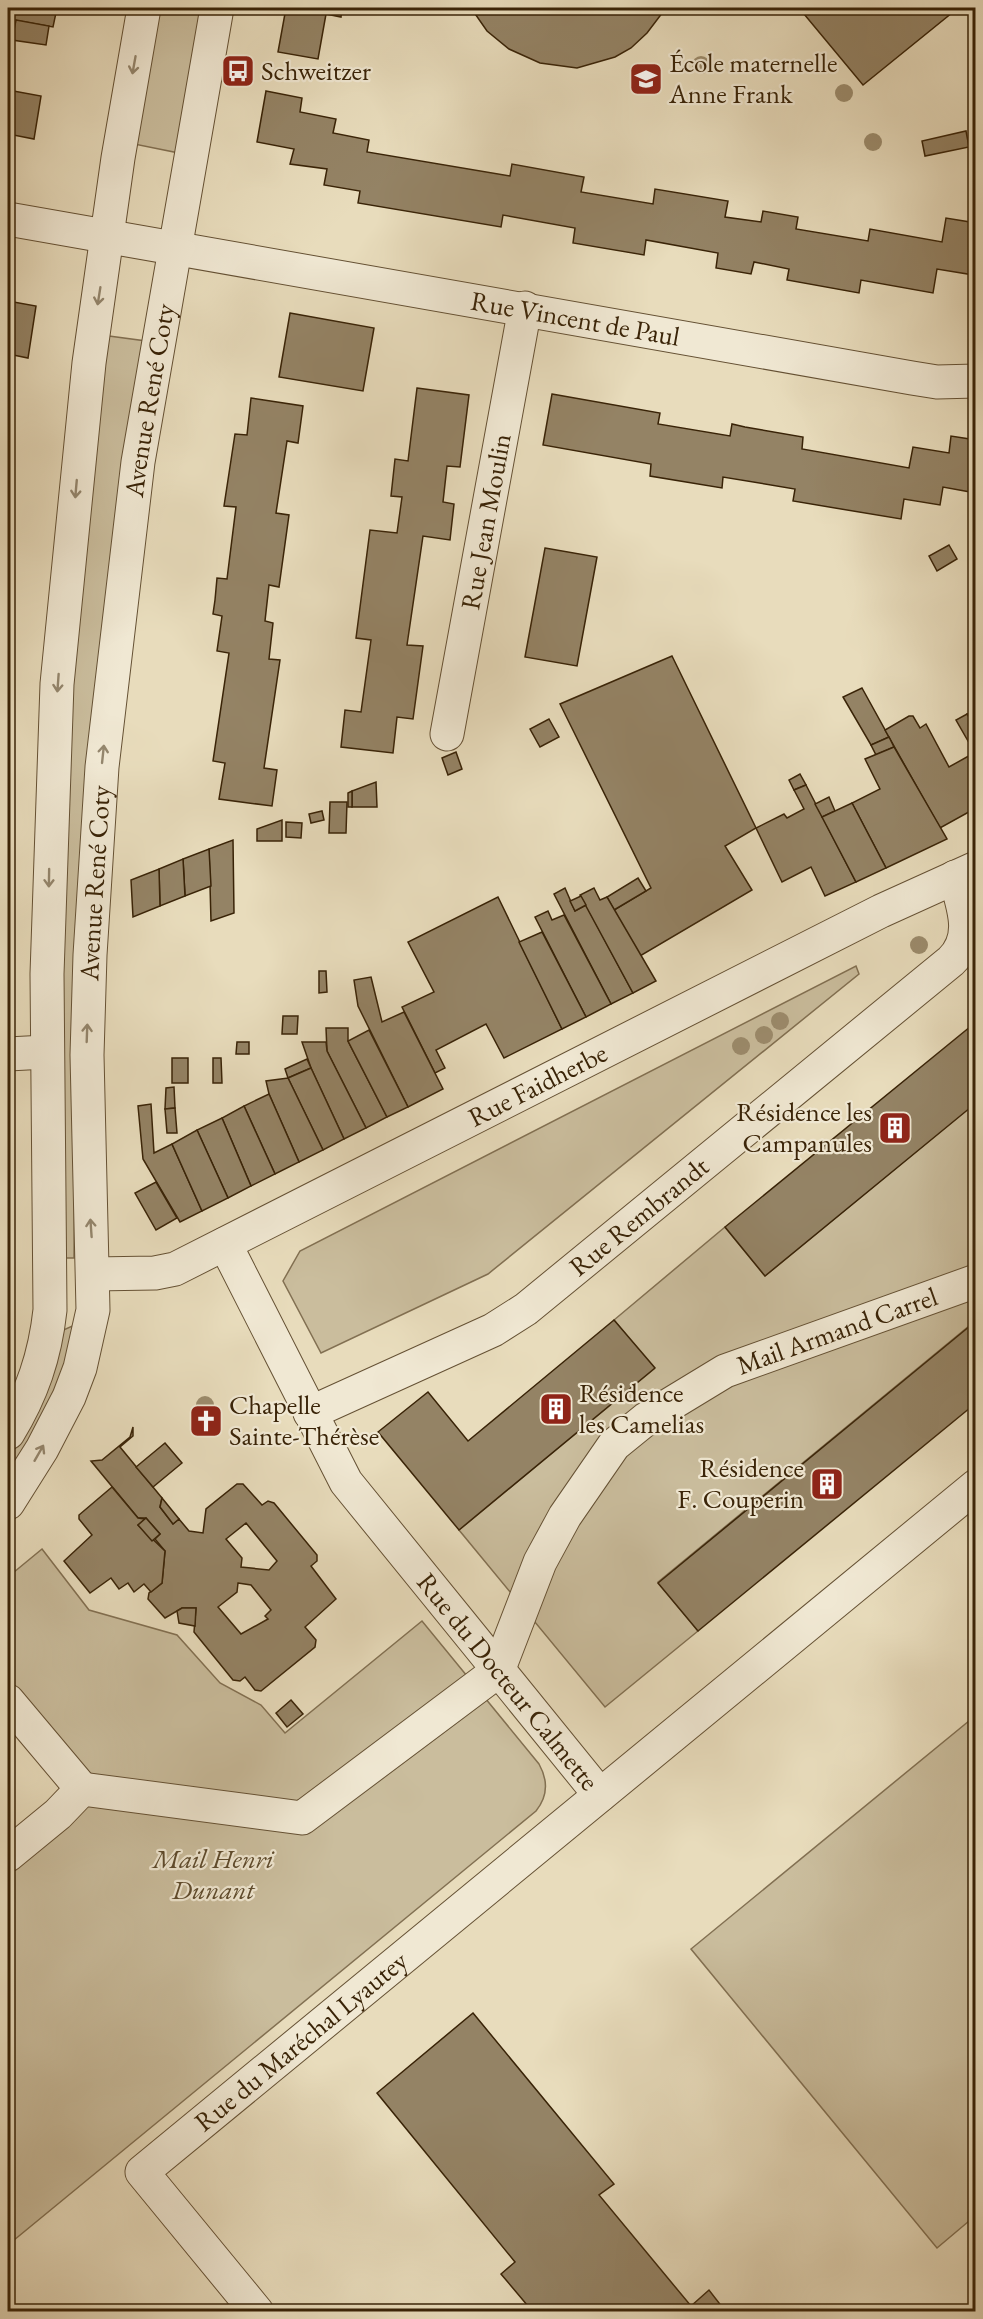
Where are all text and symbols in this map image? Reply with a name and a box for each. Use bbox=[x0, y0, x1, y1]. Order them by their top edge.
place label: École maternelle Anne Frank bbox=[668, 45, 837, 111]
bus stop icon: Schweitzer bbox=[220, 53, 256, 89]
place label: Schweitzer bbox=[261, 53, 371, 88]
one-way arrow bbox=[128, 55, 139, 75]
school or university icon: École maternelle Anne Frank bbox=[628, 61, 664, 97]
street label: Rue Vincent de Paul bbox=[468, 283, 683, 354]
one-way arrow bbox=[93, 285, 104, 305]
street label: Avenue René Coty bbox=[116, 301, 182, 500]
street label: Rue Jean Moulin bbox=[452, 431, 519, 612]
one-way arrow bbox=[70, 479, 81, 499]
one-way arrow bbox=[52, 673, 63, 693]
one-way arrow bbox=[98, 745, 109, 765]
street label: Avenue René Coty bbox=[71, 784, 118, 982]
one-way arrow bbox=[43, 868, 54, 888]
one-way arrow bbox=[82, 1023, 93, 1043]
street label: Rue Faidherbe bbox=[462, 1035, 613, 1135]
place label: Résidence les Campanules bbox=[736, 1094, 872, 1160]
building icon: Résidence les Campanules bbox=[877, 1110, 913, 1146]
street label: Rue Rembrandt bbox=[562, 1148, 716, 1284]
one-way arrow bbox=[85, 1218, 96, 1238]
street label: Mail Armand Carrel bbox=[732, 1278, 942, 1382]
place label: Résidence les Camelias bbox=[579, 1375, 704, 1441]
place label: Chapelle Sainte-Thérèse bbox=[229, 1387, 379, 1453]
building icon: Résidence les Camelias bbox=[538, 1391, 574, 1427]
church icon: Chapelle Sainte-Thérèse bbox=[188, 1403, 224, 1439]
one-way arrow bbox=[34, 1445, 45, 1463]
place label: Résidence F. Couperin bbox=[677, 1450, 804, 1516]
building icon: Résidence F. Couperin bbox=[809, 1466, 845, 1502]
street label: Rue du Docteur Calmette bbox=[409, 1565, 607, 1797]
park label: Mail Henri Dunant bbox=[150, 1841, 275, 1907]
street label: Rue du Maréchal Lyautey bbox=[187, 1943, 415, 2139]

